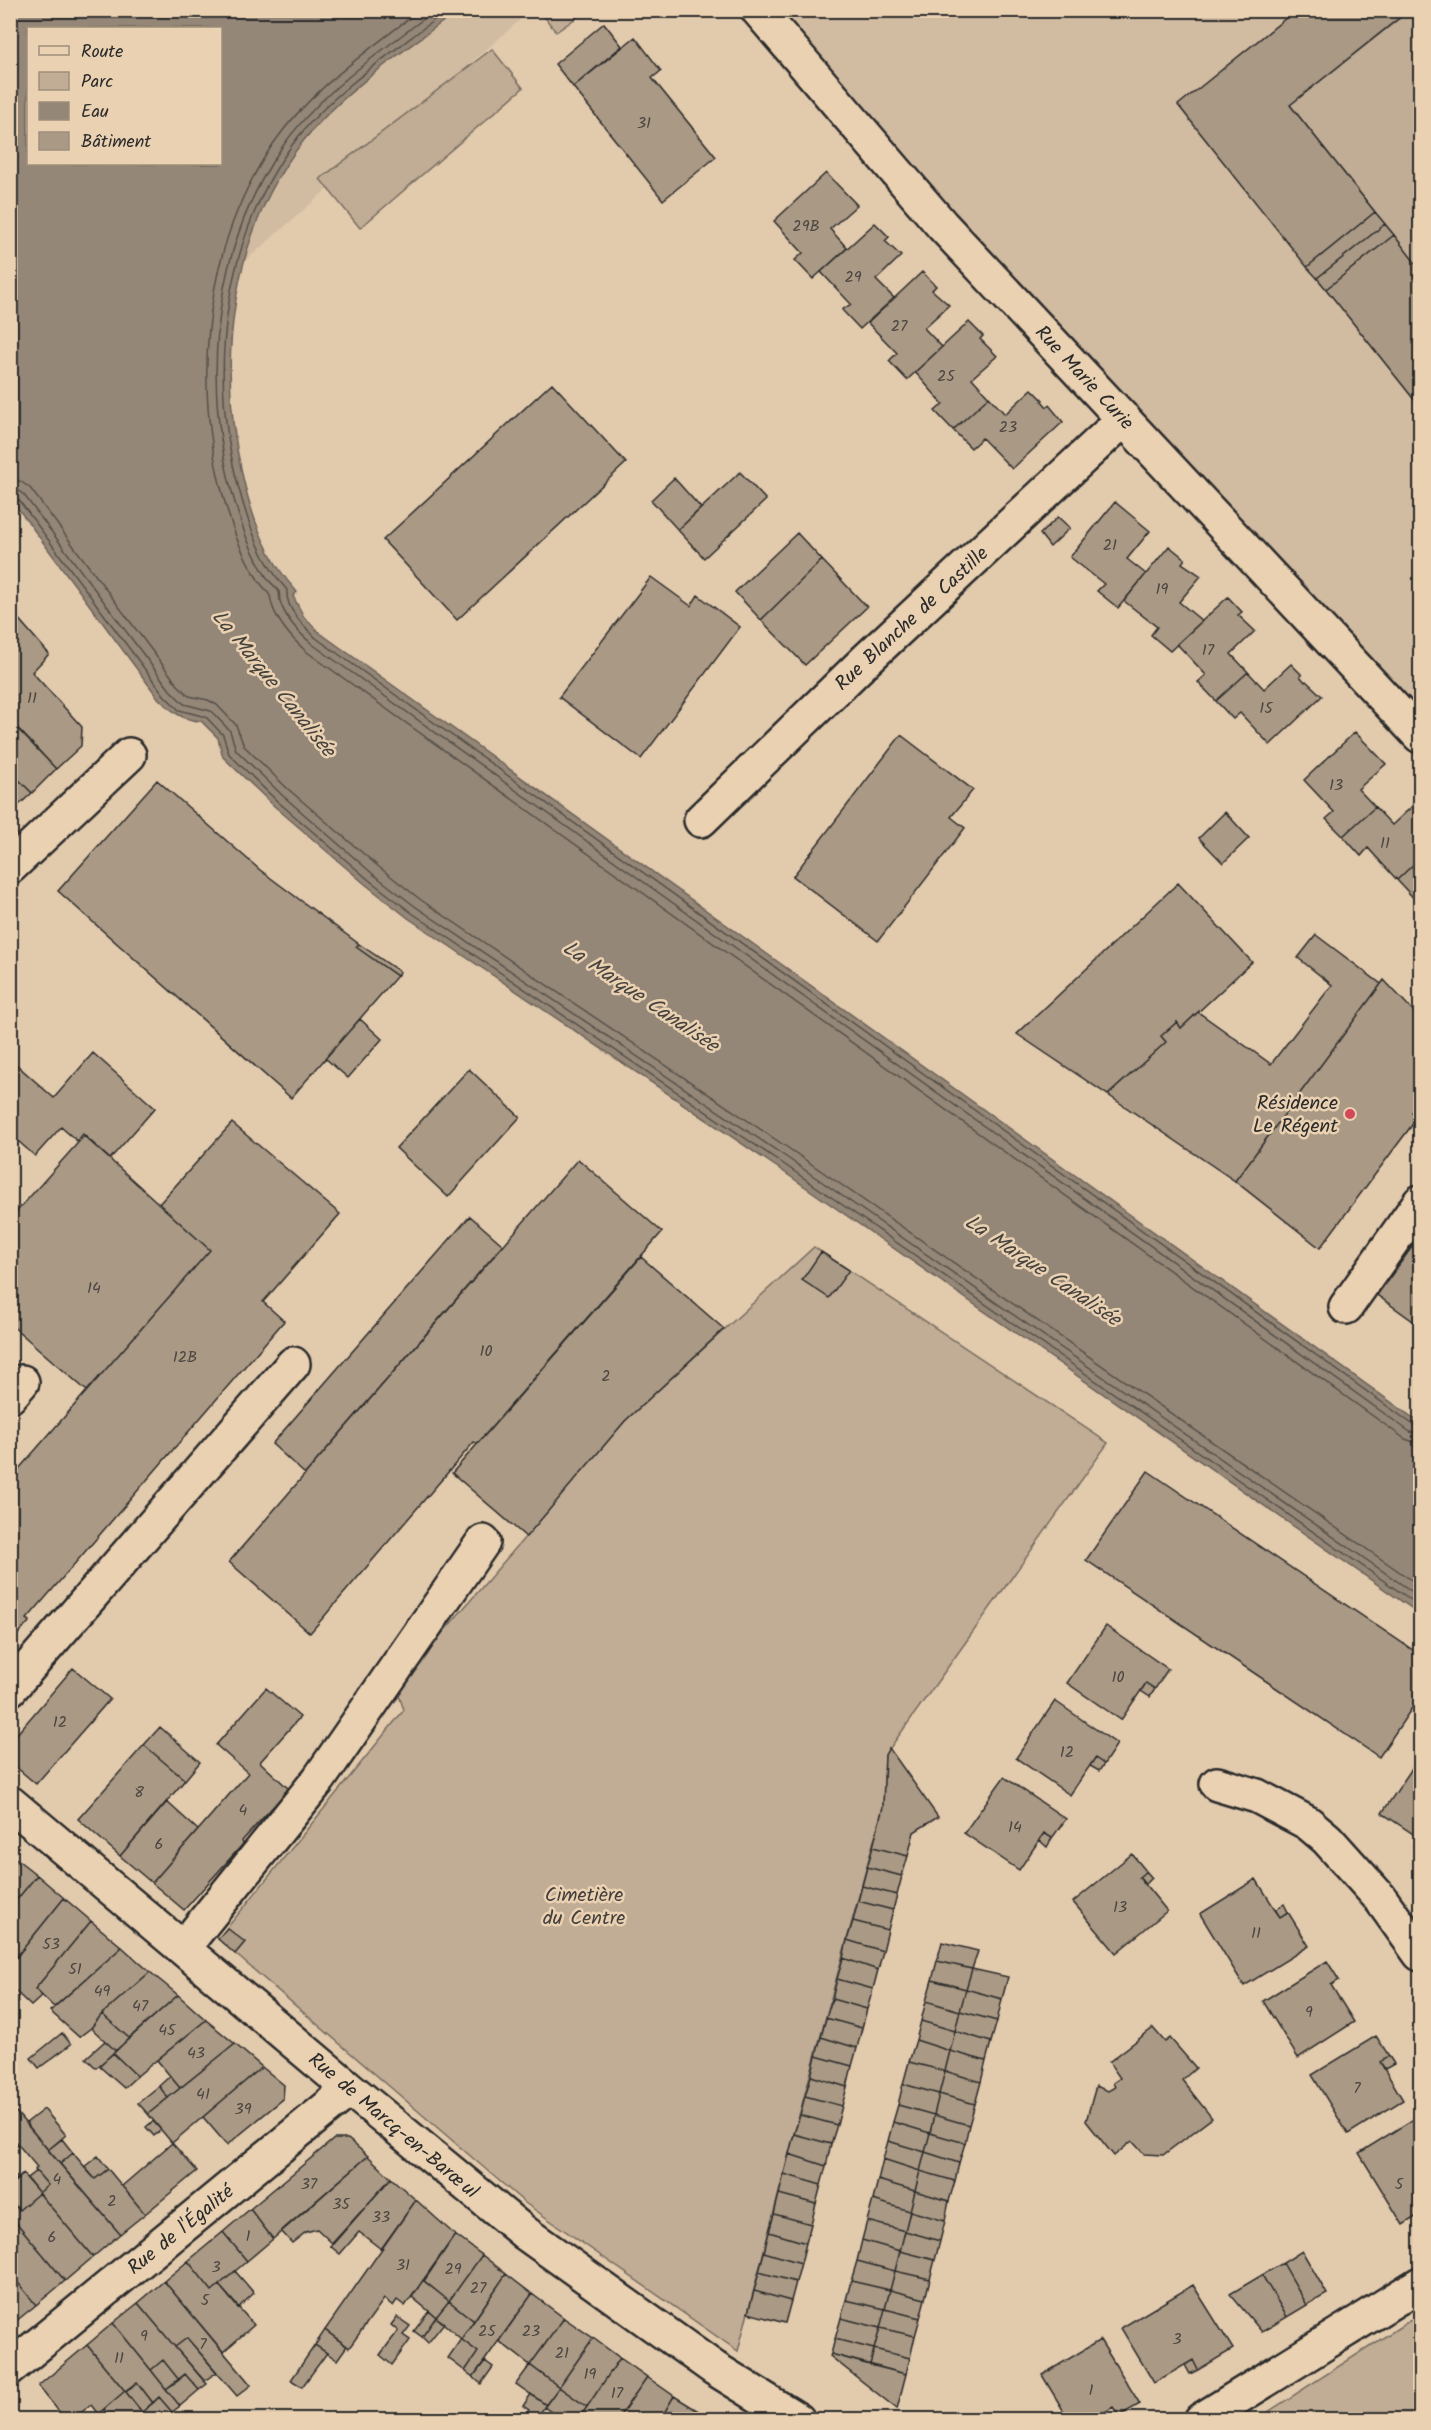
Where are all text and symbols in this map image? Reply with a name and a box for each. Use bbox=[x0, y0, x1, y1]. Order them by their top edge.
legend bbox=[27, 27, 222, 165]
text: Route bbox=[81, 38, 123, 67]
text: Parc bbox=[81, 68, 113, 97]
text: Eau bbox=[81, 98, 109, 127]
house number: 31 bbox=[637, 111, 651, 136]
text: Bâtiment bbox=[81, 128, 152, 157]
house number: 29B bbox=[792, 214, 820, 239]
house number: 29 bbox=[844, 265, 862, 290]
house number: 27 bbox=[891, 314, 908, 339]
street label: Rue Marie Curie bbox=[1026, 318, 1141, 438]
house number: 25 bbox=[937, 364, 956, 389]
house number: 23 bbox=[999, 415, 1017, 440]
house number: 21 bbox=[1103, 533, 1117, 558]
street label: Rue Blanche de Castille bbox=[828, 539, 997, 700]
house number: 19 bbox=[1156, 577, 1169, 602]
water label: La Marque Canalisée bbox=[203, 603, 345, 767]
house number: 17 bbox=[1202, 638, 1215, 663]
house number: 11 bbox=[27, 686, 37, 711]
house number: 15 bbox=[1259, 696, 1274, 721]
house number: 13 bbox=[1329, 773, 1343, 798]
house number: 11 bbox=[1380, 831, 1390, 856]
water label: La Marque Canalisée bbox=[555, 933, 727, 1063]
place label: Résidence Le Régent bbox=[1253, 1088, 1338, 1143]
marker: Résidence Le Régent bbox=[1343, 1107, 1357, 1121]
water label: La Marque Canalisée bbox=[957, 1207, 1129, 1337]
house number: 14 bbox=[87, 1276, 101, 1301]
house number: 10 bbox=[479, 1339, 493, 1364]
house number: 12B bbox=[173, 1345, 197, 1370]
house number: 2 bbox=[601, 1364, 611, 1389]
house number: 10 bbox=[1111, 1665, 1125, 1690]
house number: 12 bbox=[53, 1710, 67, 1735]
house number: 12 bbox=[1060, 1740, 1074, 1765]
house number: 8 bbox=[134, 1780, 144, 1805]
house number: 4 bbox=[239, 1798, 248, 1823]
house number: 14 bbox=[1008, 1815, 1022, 1840]
house number: 6 bbox=[155, 1832, 163, 1857]
park label: Cimetière du Centre bbox=[543, 1880, 625, 1935]
house number: 13 bbox=[1113, 1895, 1127, 1920]
house number: 11 bbox=[1251, 1921, 1261, 1946]
house number: 53 bbox=[42, 1932, 60, 1957]
house number: 51 bbox=[68, 1957, 82, 1982]
house number: 49 bbox=[94, 1979, 111, 2004]
house number: 47 bbox=[132, 1994, 149, 2019]
house number: 9 bbox=[1305, 2000, 1313, 2025]
house number: 45 bbox=[158, 2018, 177, 2043]
house number: 43 bbox=[187, 2041, 205, 2066]
street label: Rue de Marcq-en-Barœul bbox=[300, 2045, 485, 2208]
house number: 7 bbox=[1353, 2076, 1361, 2101]
house number: 41 bbox=[196, 2082, 210, 2107]
house number: 39 bbox=[235, 2097, 252, 2122]
house number: 4 bbox=[53, 2167, 62, 2192]
house number: 37 bbox=[301, 2172, 318, 2197]
house number: 5 bbox=[1395, 2172, 1405, 2197]
street label: Rue de l'Égalité bbox=[121, 2176, 243, 2284]
house number: 2 bbox=[107, 2189, 117, 2214]
house number: 35 bbox=[332, 2192, 351, 2217]
house number: 33 bbox=[372, 2205, 390, 2230]
house number: 1 bbox=[245, 2224, 251, 2249]
house number: 6 bbox=[48, 2225, 56, 2250]
house number: 31 bbox=[396, 2253, 410, 2278]
house number: 3 bbox=[211, 2255, 221, 2280]
house number: 29 bbox=[444, 2257, 462, 2282]
house number: 27 bbox=[470, 2276, 487, 2301]
house number: 5 bbox=[201, 2288, 211, 2313]
house number: 25 bbox=[478, 2319, 497, 2344]
house number: 23 bbox=[522, 2319, 540, 2344]
house number: 9 bbox=[140, 2324, 148, 2349]
house number: 3 bbox=[1172, 2327, 1182, 2352]
house number: 7 bbox=[199, 2332, 207, 2357]
house number: 21 bbox=[555, 2341, 569, 2366]
house number: 11 bbox=[114, 2346, 124, 2371]
house number: 19 bbox=[584, 2362, 597, 2387]
house number: 1 bbox=[1088, 2378, 1094, 2403]
house number: 17 bbox=[611, 2381, 624, 2406]

